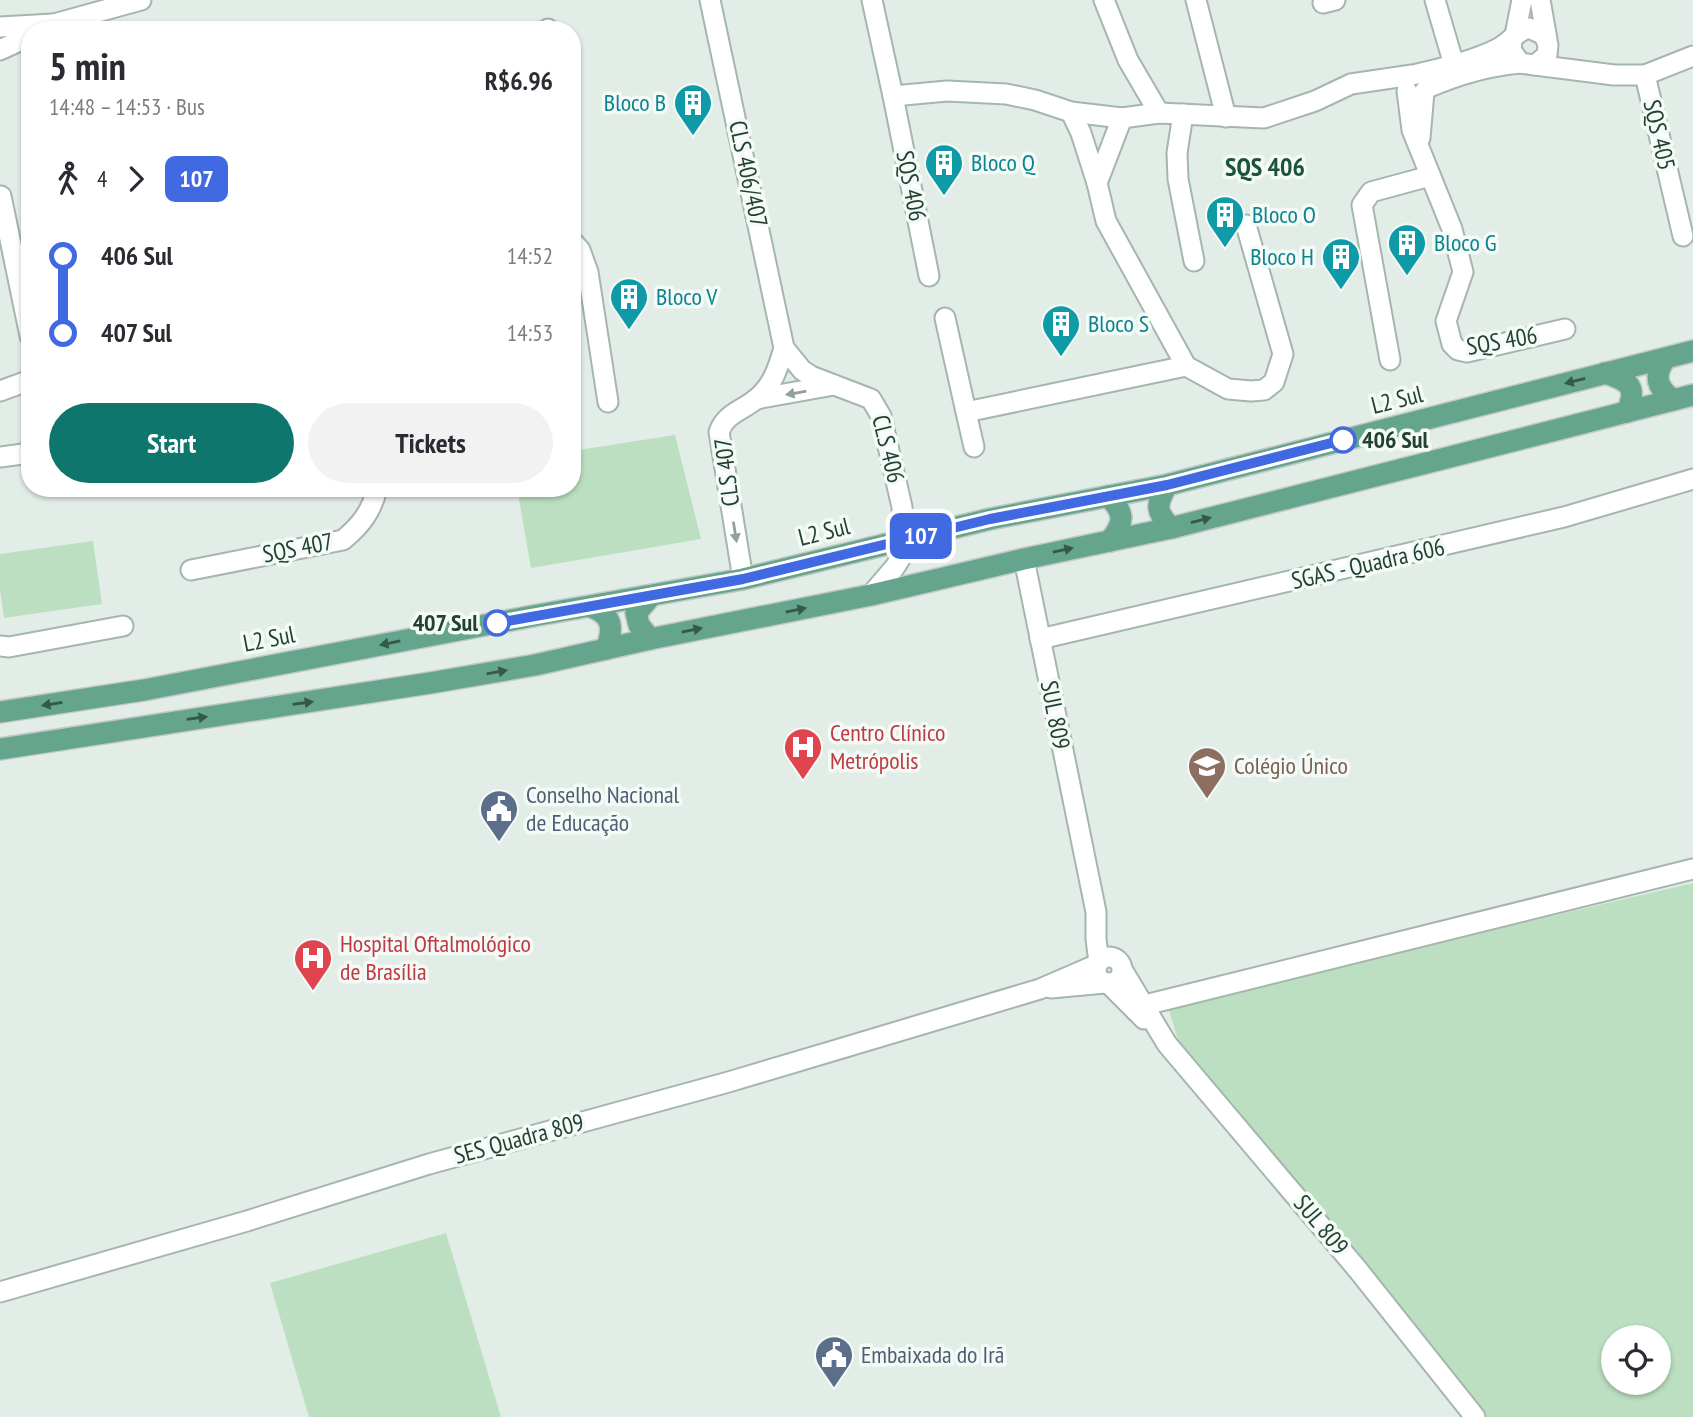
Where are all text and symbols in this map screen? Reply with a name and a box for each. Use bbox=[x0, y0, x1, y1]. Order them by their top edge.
text: 5 min bbox=[49, 41, 126, 90]
text: R$6.96 bbox=[485, 64, 553, 97]
building icon: Bloco B bbox=[672, 82, 714, 137]
place label: Bloco B bbox=[604, 87, 666, 118]
text: 14:48 – 14:53 · Bus bbox=[49, 92, 205, 121]
street label: SQS 405 bbox=[1636, 97, 1683, 173]
street label: CLS 406/407 bbox=[722, 118, 775, 230]
building icon: Bloco Q bbox=[923, 142, 965, 197]
place label: Bloco Q bbox=[971, 147, 1036, 178]
street label: SQS 406 bbox=[889, 148, 934, 224]
district label: SQS 406 bbox=[1225, 150, 1305, 183]
icon: walk bbox=[49, 160, 87, 198]
icon: forward bbox=[117, 160, 155, 198]
text: 107 bbox=[179, 163, 214, 194]
text: 4 bbox=[97, 164, 107, 193]
building icon: Bloco O bbox=[1204, 194, 1246, 249]
place label: Bloco O bbox=[1252, 199, 1316, 230]
building icon: Bloco G bbox=[1386, 222, 1428, 277]
place label: Bloco G bbox=[1434, 227, 1497, 258]
building icon: Bloco H bbox=[1320, 236, 1362, 291]
text: 406 Sul bbox=[101, 239, 173, 272]
text: 14:52 bbox=[507, 241, 553, 270]
place label: Bloco H bbox=[1250, 241, 1314, 272]
building icon: Bloco V bbox=[608, 276, 650, 331]
place label: Bloco V bbox=[656, 281, 718, 312]
building icon: Bloco S bbox=[1040, 303, 1082, 358]
place label: Bloco S bbox=[1088, 308, 1149, 339]
text: 407 Sul bbox=[101, 316, 172, 349]
text: 14:53 bbox=[507, 318, 553, 347]
street label: SQS 406 bbox=[1464, 319, 1540, 362]
one-way arrow bbox=[1563, 376, 1585, 387]
street label: L2 Sul bbox=[1368, 378, 1426, 421]
one-way arrow bbox=[785, 388, 807, 399]
button: Start bbox=[49, 403, 294, 483]
button: Tickets bbox=[308, 403, 553, 483]
street label: CLS 406 bbox=[865, 412, 912, 486]
place label: 406 Sul bbox=[1362, 424, 1429, 455]
marker: 406 Sul bbox=[1330, 427, 1356, 453]
street label: CLS 407 bbox=[707, 436, 746, 508]
street label: L2 Sul bbox=[795, 510, 853, 553]
line badge: 107 bbox=[881, 513, 961, 559]
one-way arrow bbox=[1190, 514, 1212, 525]
text: 107 bbox=[904, 520, 938, 551]
one-way arrow bbox=[729, 521, 740, 543]
street label: SQS 407 bbox=[260, 525, 336, 570]
street label: SGAS - Quadra 606 bbox=[1288, 531, 1448, 596]
one-way arrow bbox=[1052, 545, 1074, 556]
one-way arrow bbox=[785, 604, 807, 615]
place label: 407 Sul bbox=[413, 607, 478, 638]
marker: 407 Sul bbox=[484, 610, 510, 636]
street label: L2 Sul bbox=[240, 618, 298, 659]
one-way arrow bbox=[681, 625, 703, 636]
one-way arrow bbox=[379, 638, 401, 649]
one-way arrow bbox=[486, 666, 508, 677]
street label: SUL 809 bbox=[1034, 678, 1077, 752]
one-way arrow bbox=[292, 697, 314, 708]
one-way arrow bbox=[41, 699, 63, 710]
one-way arrow bbox=[186, 713, 208, 724]
place label: Centro Clínico Metrópolis bbox=[830, 717, 945, 776]
hospital icon: Centro Clínico Metrópolis bbox=[782, 726, 824, 781]
school or university icon: Colégio Único bbox=[1186, 745, 1228, 800]
place label: Colégio Único bbox=[1234, 750, 1348, 781]
place label: Conselho Nacional de Educação bbox=[526, 779, 680, 838]
public building icon: Conselho Nacional de Educação bbox=[478, 788, 520, 843]
place label: Hospital Oftalmológico de Brasília bbox=[340, 928, 531, 987]
hospital icon: Hospital Oftalmológico de Brasília bbox=[292, 937, 334, 992]
street label: SES Quadra 809 bbox=[451, 1106, 587, 1171]
street label: SUL 809 bbox=[1287, 1188, 1356, 1261]
map controls bbox=[1601, 1325, 1671, 1395]
button: locate bbox=[1601, 1325, 1671, 1395]
public building icon: Embaixada do Irã bbox=[813, 1334, 855, 1389]
place label: Embaixada do Irã bbox=[861, 1339, 1004, 1370]

